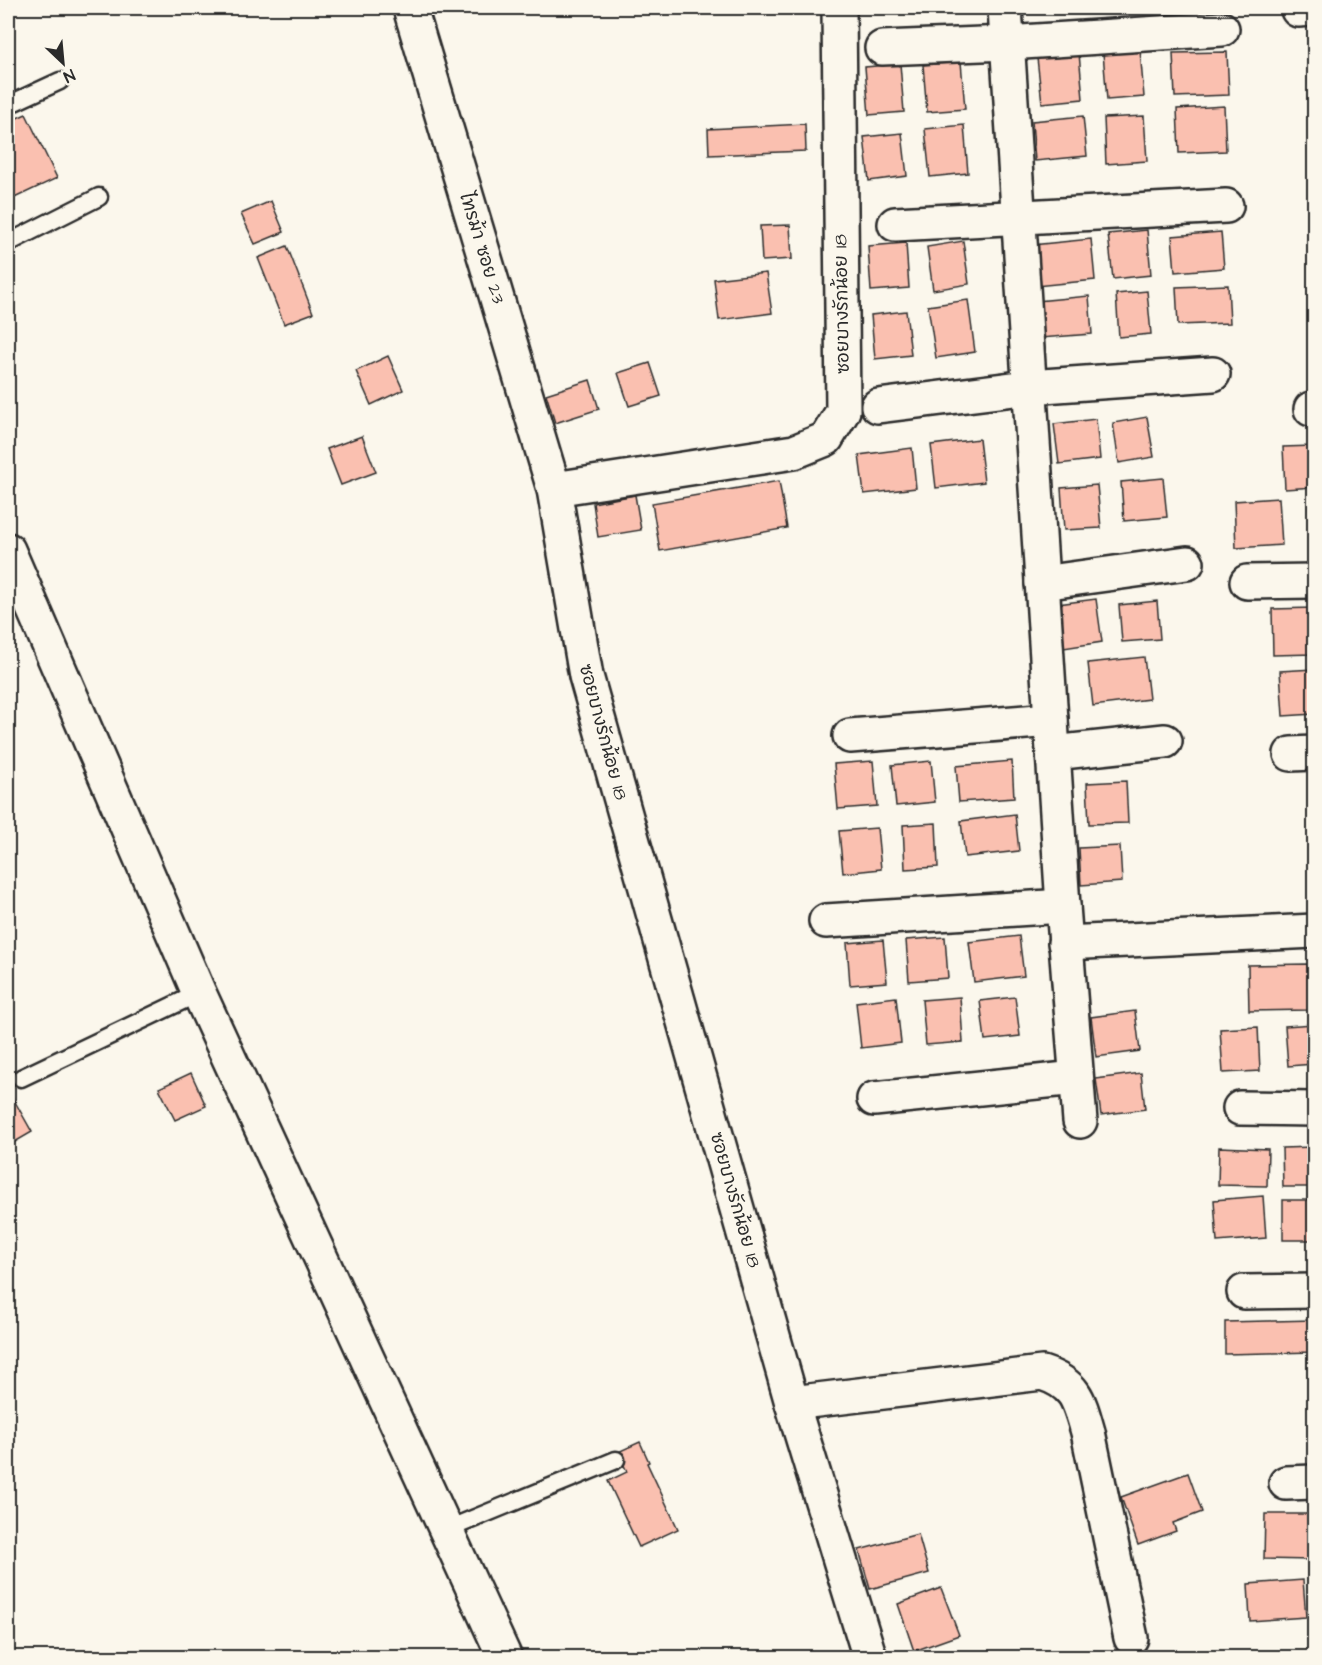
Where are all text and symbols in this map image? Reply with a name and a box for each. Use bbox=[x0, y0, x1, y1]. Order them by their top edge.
north arrow bbox=[33, 33, 93, 93]
text: N bbox=[60, 63, 78, 88]
street label: ไทรม้า ซอย 23 bbox=[453, 188, 512, 307]
street label: ซอยบางรักน้อย 18 bbox=[828, 234, 856, 374]
street label: ซอยบางรักน้อย 18 bbox=[573, 661, 633, 803]
street label: ซอยบางรักน้อย 18 bbox=[704, 1129, 766, 1271]

